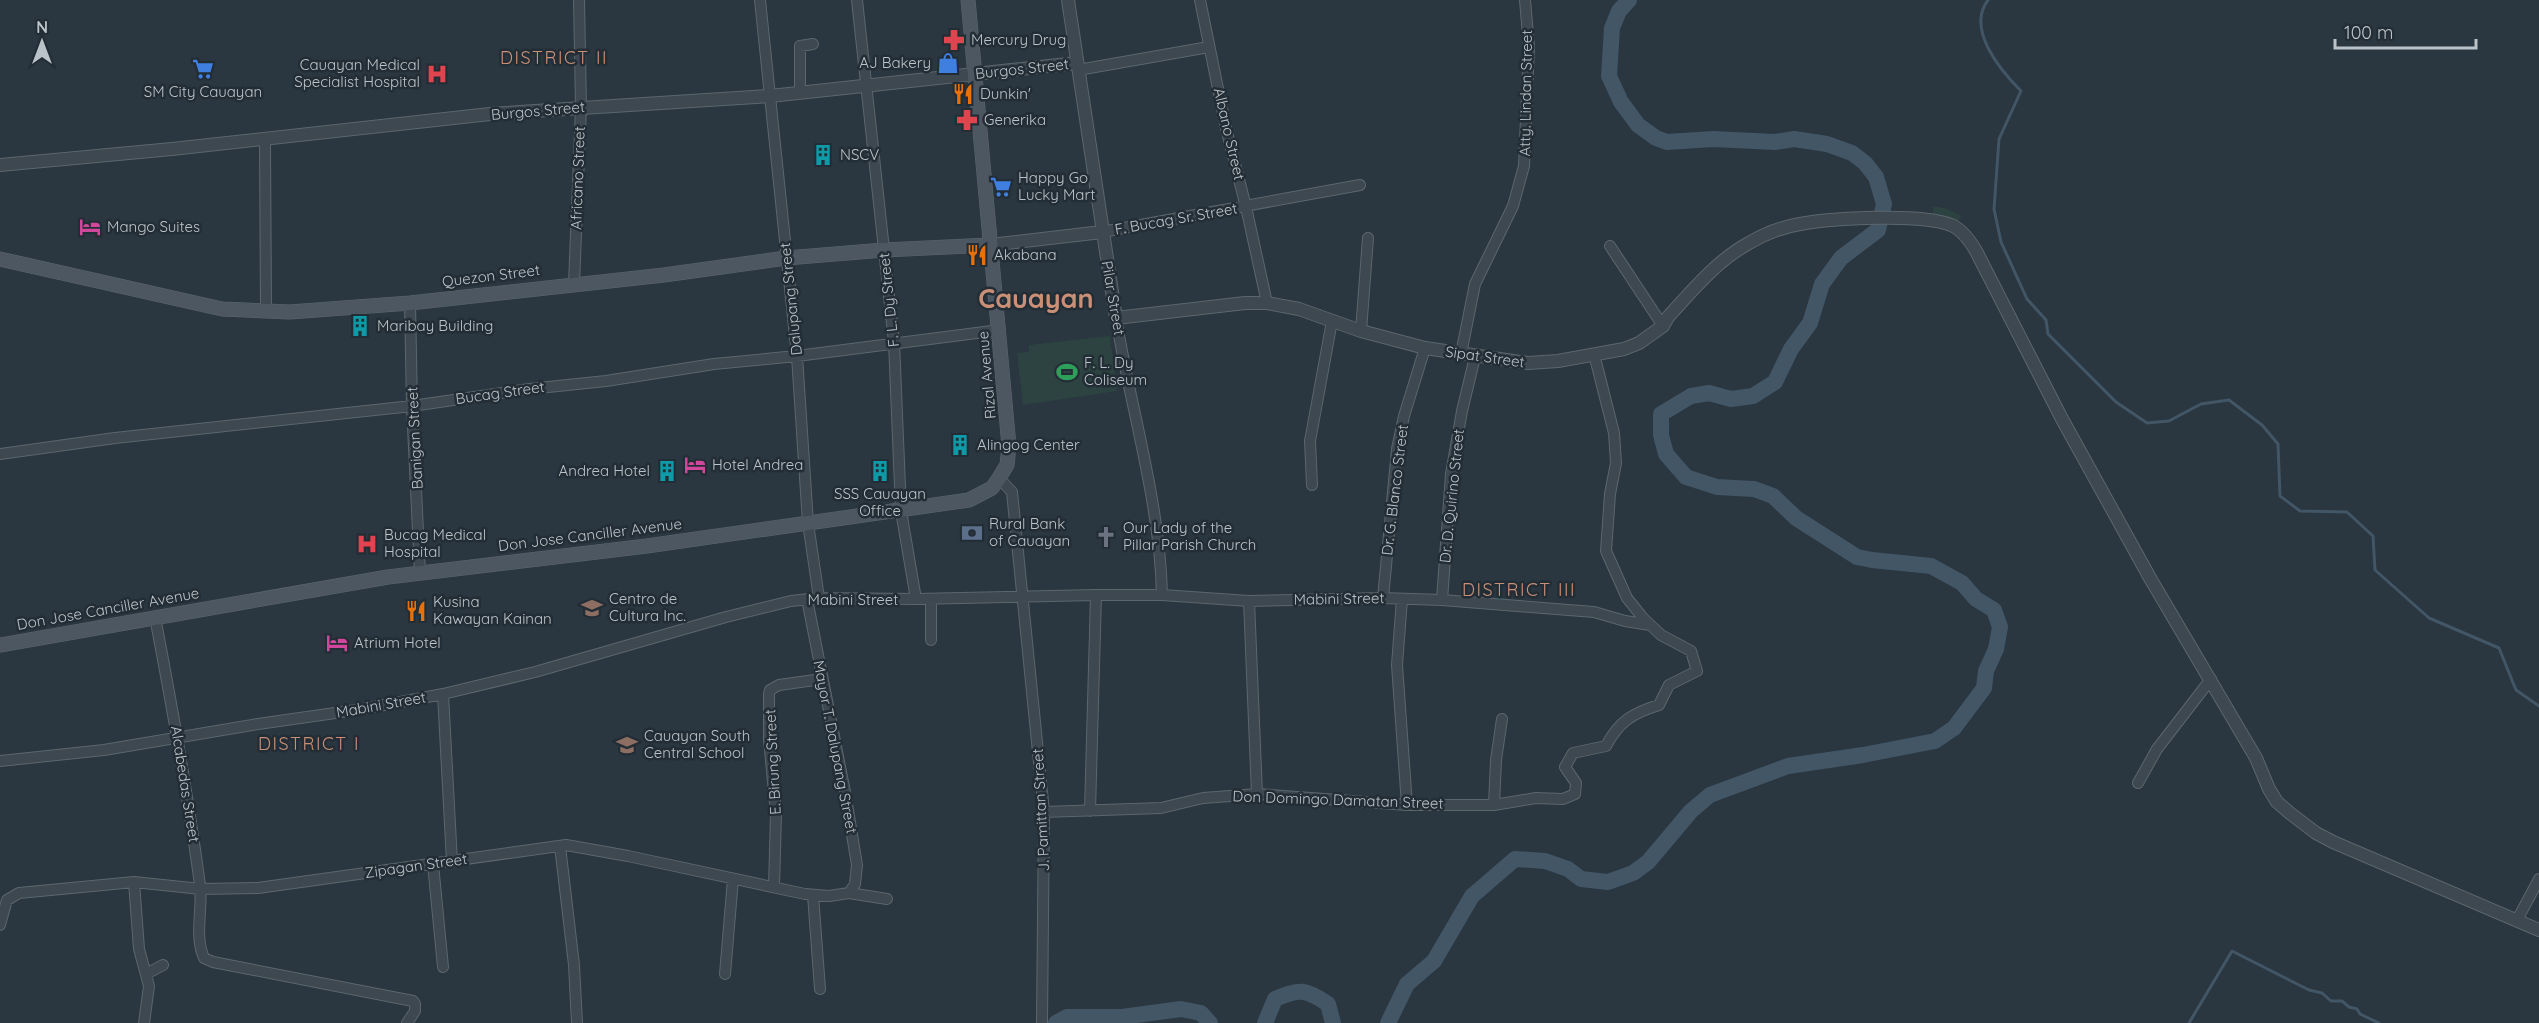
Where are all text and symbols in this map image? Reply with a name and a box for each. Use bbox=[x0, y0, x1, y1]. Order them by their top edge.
north arrow bbox=[12, 12, 72, 72]
scale bar bbox=[2335, 12, 2476, 50]
text: N bbox=[36, 17, 48, 37]
text: 100 m bbox=[2344, 21, 2393, 44]
pharmacy icon: Mercury Drug bbox=[942, 28, 966, 52]
street label: Atty. Lindan Street bbox=[1515, 29, 1536, 157]
place label: Mercury Drug bbox=[971, 30, 1066, 49]
district label: DISTRICT II bbox=[500, 46, 608, 69]
shop icon: AJ Bakery bbox=[936, 51, 960, 75]
place label: AJ Bakery bbox=[859, 53, 931, 72]
street label: Burgos Street bbox=[974, 54, 1070, 83]
place label: Cauayan Medical Specialist Hospital bbox=[294, 55, 420, 91]
supermarket icon: SM City Cauayan bbox=[191, 57, 215, 81]
hospital icon: Cauayan Medical Specialist Hospital bbox=[425, 62, 449, 86]
place label: SM City Cauayan bbox=[144, 82, 262, 101]
restaurant icon: Dunkin' bbox=[951, 82, 975, 106]
place label: Dunkin' bbox=[980, 84, 1031, 103]
street label: Albano Street bbox=[1210, 86, 1249, 182]
street label: Burgos Street bbox=[490, 97, 586, 124]
pharmacy icon: Generika bbox=[955, 108, 979, 132]
place label: Generika bbox=[984, 110, 1046, 129]
street label: Africano Street bbox=[566, 126, 589, 230]
building icon: NSCV bbox=[811, 143, 835, 167]
place label: NSCV bbox=[840, 145, 879, 164]
place label: Happy Go Lucky Mart bbox=[1018, 168, 1095, 204]
supermarket icon: Happy Go Lucky Mart bbox=[989, 175, 1013, 199]
street label: F. Bucag Sr. Street bbox=[1113, 198, 1239, 239]
hotel icon: Mango Suites bbox=[78, 215, 102, 239]
place label: Mango Suites bbox=[107, 217, 200, 236]
street label: Dalupang Street bbox=[775, 242, 806, 356]
restaurant icon: Akabana bbox=[965, 243, 989, 267]
place label: Akabana bbox=[994, 245, 1057, 264]
street label: F. L. Dy Street bbox=[874, 252, 903, 348]
street label: Pilar Street bbox=[1098, 259, 1129, 337]
street label: Quezon Street bbox=[441, 260, 541, 291]
district label: Cauayan bbox=[978, 281, 1094, 315]
building icon: Maribay Building bbox=[348, 314, 372, 338]
place label: Maribay Building bbox=[377, 316, 493, 335]
street label: Rizal Avenue bbox=[973, 330, 1000, 420]
street label: Sipat Street bbox=[1444, 342, 1526, 371]
place label: F. L. Dy Coliseum bbox=[1084, 353, 1147, 389]
sports icon: F. L. Dy Coliseum bbox=[1055, 360, 1079, 384]
street label: Bucag Street bbox=[454, 377, 546, 408]
street label: Banigan Street bbox=[402, 386, 427, 490]
street label: Dr. G. Blanco Street bbox=[1377, 423, 1412, 557]
street label: Dr. D. Quirino Street bbox=[1435, 428, 1468, 564]
building icon: Alingog Center bbox=[948, 433, 972, 457]
place label: Alingog Center bbox=[977, 435, 1080, 454]
hotel icon: Hotel Andrea bbox=[683, 453, 707, 477]
place label: Hotel Andrea bbox=[712, 455, 803, 474]
building icon: Andrea Hotel bbox=[655, 459, 679, 483]
building icon: SSS Cauayan Office bbox=[868, 459, 892, 483]
place label: Andrea Hotel bbox=[559, 461, 650, 480]
place label: SSS Cauayan Office bbox=[834, 484, 926, 520]
street label: Don Jose Canciller Avenue bbox=[497, 514, 683, 555]
place label: Rural Bank of Cauayan bbox=[989, 514, 1070, 550]
place label: Our Lady of the Pillar Parish Church bbox=[1123, 518, 1256, 554]
bank icon: Rural Bank of Cauayan bbox=[960, 521, 984, 545]
place label: Bucag Medical Hospital bbox=[384, 525, 486, 561]
church icon: Our Lady of the Pillar Parish Church bbox=[1094, 525, 1118, 549]
hospital icon: Bucag Medical Hospital bbox=[355, 532, 379, 556]
district label: DISTRICT III bbox=[1462, 578, 1576, 601]
street label: Don Jose Canciller Avenue bbox=[15, 583, 201, 634]
street label: Mabini Street bbox=[1293, 588, 1385, 609]
place label: Centro de Cultura Inc. bbox=[609, 589, 686, 625]
street label: Mabini Street bbox=[808, 590, 898, 609]
place label: Kusina Kawayan Kainan bbox=[433, 592, 552, 628]
school or university icon: Centro de Cultura Inc. bbox=[580, 596, 604, 620]
restaurant icon: Kusina Kawayan Kainan bbox=[404, 599, 428, 623]
hotel icon: Atrium Hotel bbox=[325, 631, 349, 655]
place label: Atrium Hotel bbox=[354, 633, 441, 652]
street label: Mayor T. Dalupang Street bbox=[809, 659, 862, 835]
street label: Mabini Street bbox=[335, 687, 427, 722]
street label: E. Birung Street bbox=[760, 709, 785, 815]
street label: Alcabedas Street bbox=[167, 724, 204, 844]
place label: Cauayan South Central School bbox=[644, 726, 750, 762]
district label: DISTRICT I bbox=[258, 732, 360, 755]
school or university icon: Cauayan South Central School bbox=[615, 733, 639, 757]
street label: J. Pamittan Street bbox=[1028, 748, 1053, 872]
street label: Don Domingo Damatan Street bbox=[1232, 786, 1444, 813]
street label: Zipagan Street bbox=[364, 849, 468, 882]

